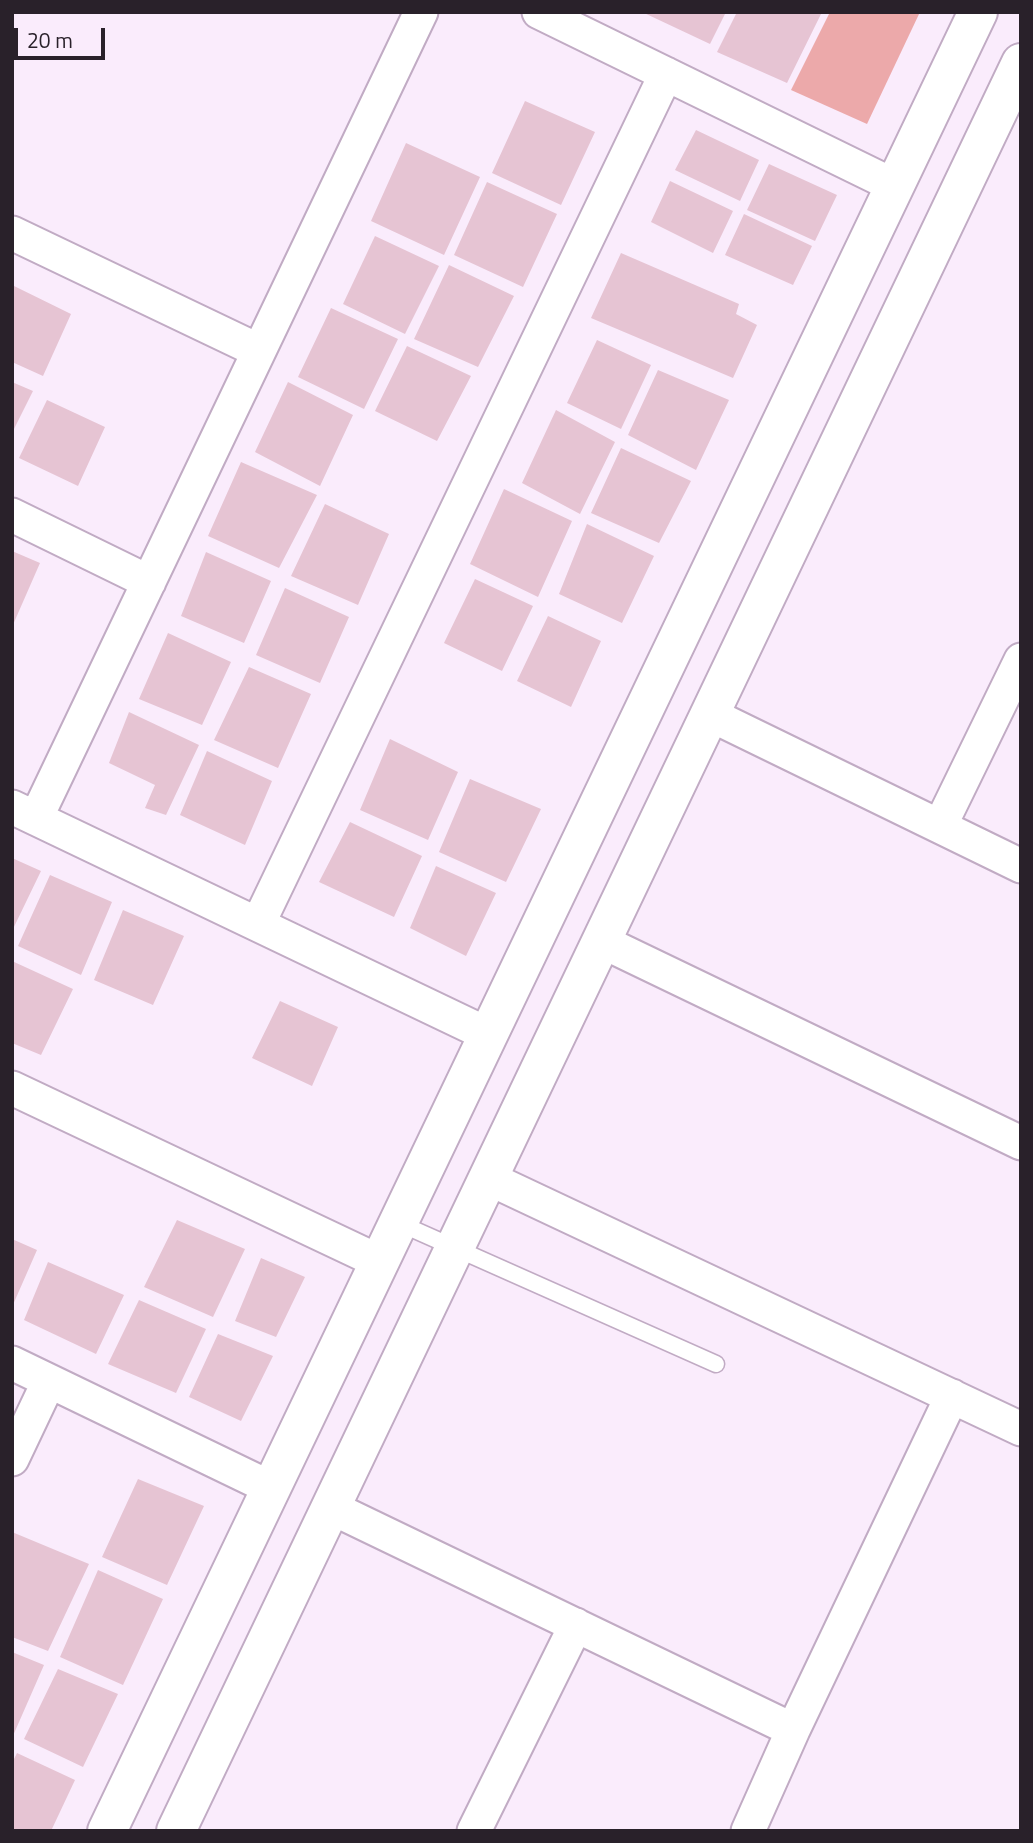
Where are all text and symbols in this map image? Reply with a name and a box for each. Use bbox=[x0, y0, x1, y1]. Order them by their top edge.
scale bar bbox=[18, 14, 108, 58]
text: 20 m bbox=[27, 24, 73, 56]

